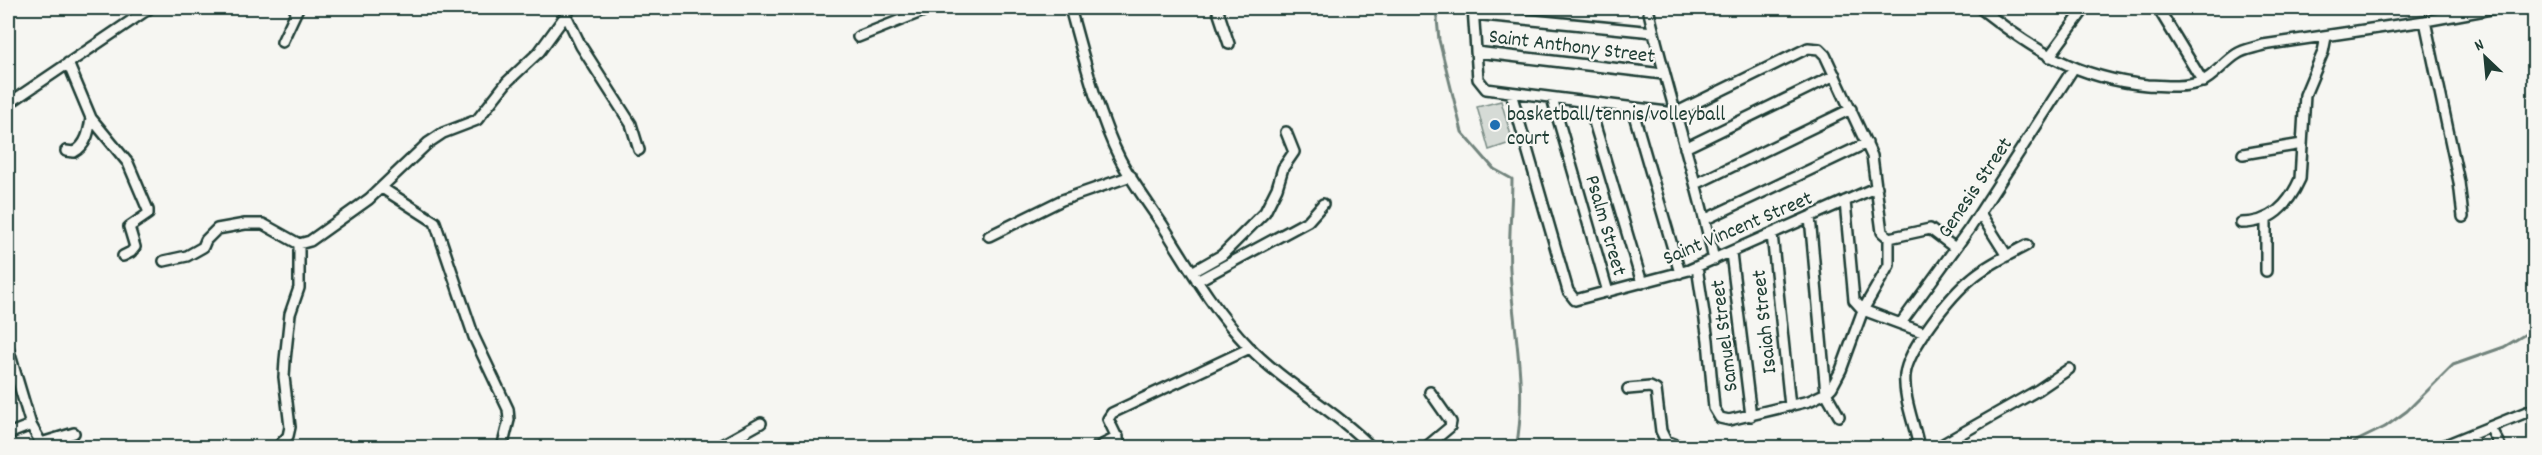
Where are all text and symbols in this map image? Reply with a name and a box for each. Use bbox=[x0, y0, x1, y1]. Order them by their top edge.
street label: Saint Anthony Street bbox=[1487, 23, 1657, 73]
north arrow bbox=[2455, 27, 2515, 87]
text: N bbox=[2471, 34, 2488, 58]
place label: basketball/tennis/volleyball court bbox=[1507, 101, 1725, 155]
marker: basketball/tennis/volleyball court bbox=[1488, 118, 1502, 132]
street label: Genesis Street bbox=[1932, 132, 2022, 245]
street label: Psalm Street bbox=[1575, 172, 1633, 280]
street label: Saint Vincent Street bbox=[1659, 185, 1818, 275]
street label: Isaiah Street bbox=[1746, 268, 1786, 375]
street label: Samuel Street bbox=[1704, 278, 1748, 393]

